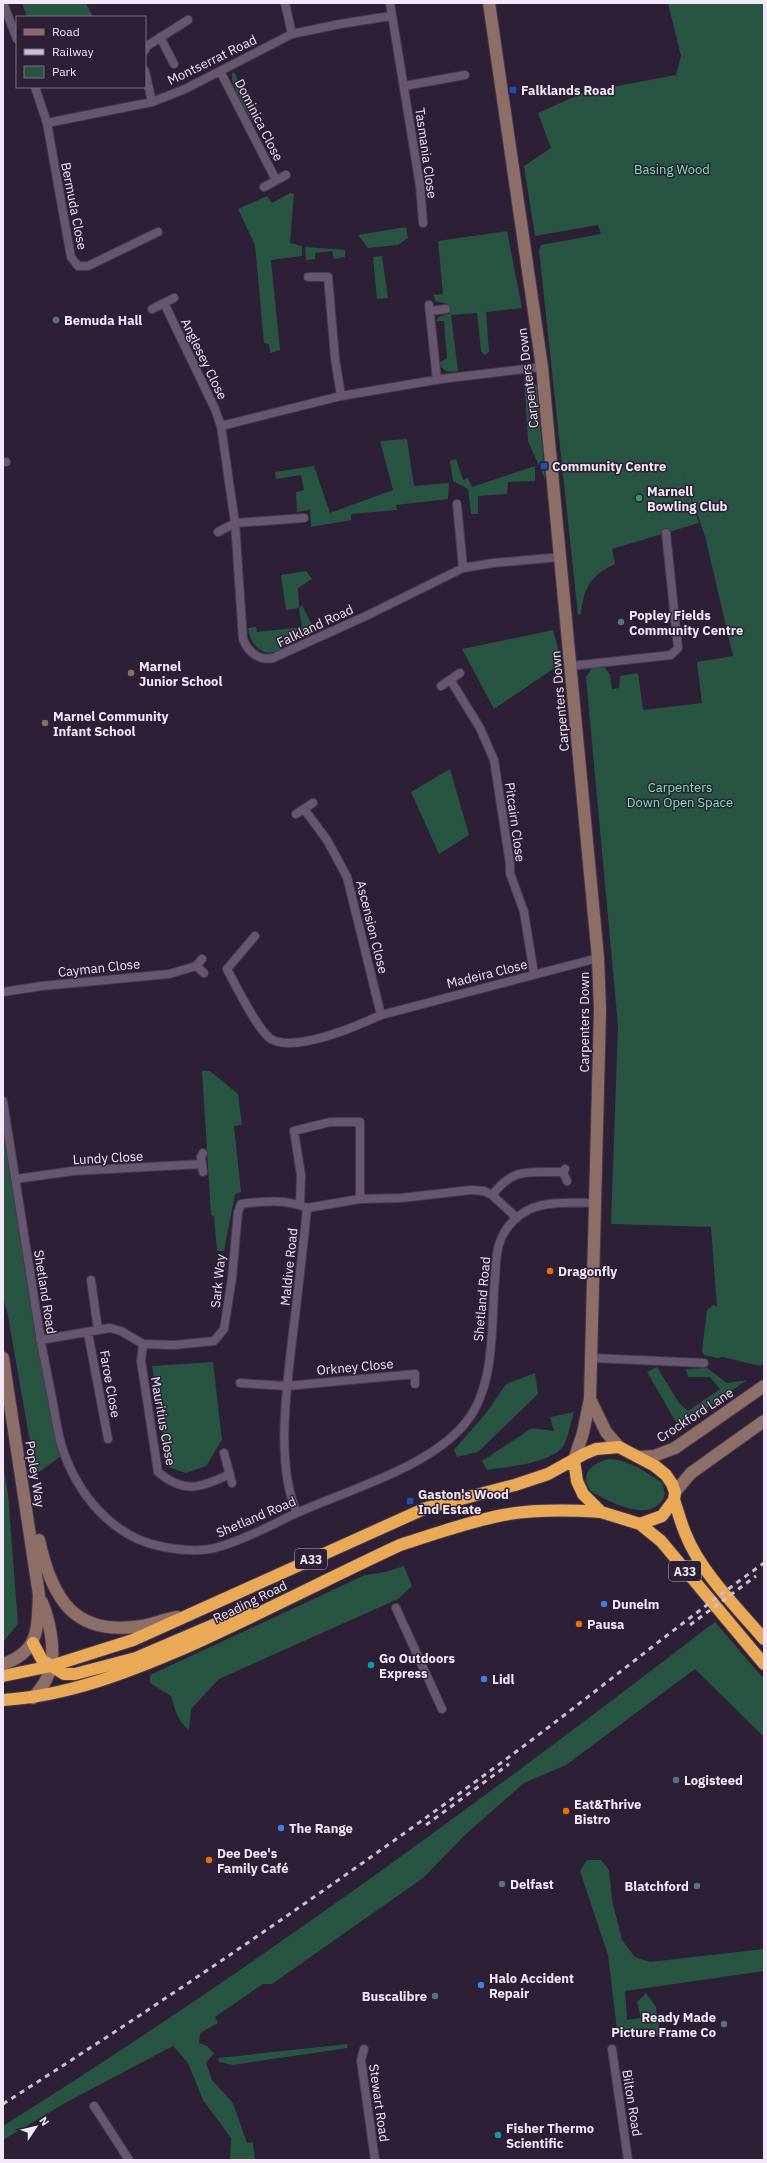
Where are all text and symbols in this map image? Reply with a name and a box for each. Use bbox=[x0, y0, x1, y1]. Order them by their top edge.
legend bbox=[16, 16, 146, 88]
text: Road bbox=[52, 24, 80, 39]
street label: Montserrat Road bbox=[165, 31, 259, 89]
text: Railway bbox=[52, 44, 94, 59]
text: Park bbox=[52, 64, 77, 79]
street label: Dominica Close bbox=[231, 76, 287, 164]
place label: Falklands Road bbox=[521, 82, 615, 99]
marker: Falklands Road bbox=[508, 85, 518, 95]
street label: Tasmania Close bbox=[411, 107, 441, 199]
street label: Bermuda Close bbox=[57, 161, 91, 251]
park label: Basing Wood bbox=[634, 161, 710, 178]
place label: Bemuda Hall bbox=[64, 312, 142, 329]
marker: Bemuda Hall bbox=[51, 315, 61, 325]
street label: Anglesey Close bbox=[177, 315, 231, 403]
street label: Carpenters Down bbox=[513, 327, 543, 429]
place label: Community Centre bbox=[552, 458, 666, 475]
marker: Community Centre bbox=[539, 461, 549, 471]
place label: Marnell Bowling Club bbox=[647, 483, 728, 515]
marker: Marnell Bowling Club bbox=[634, 493, 644, 503]
street label: Falkland Road bbox=[274, 601, 356, 651]
place label: Popley Fields Community Centre bbox=[629, 607, 743, 639]
marker: Popley Fields Community Centre bbox=[616, 617, 626, 627]
street label: Carpenters Down bbox=[547, 650, 573, 752]
place label: Marnel Junior School bbox=[139, 658, 222, 690]
marker: Marnel Junior School bbox=[126, 668, 136, 678]
place label: Marnel Community Infant School bbox=[53, 708, 169, 740]
marker: Marnel Community Infant School bbox=[40, 718, 50, 728]
park label: Carpenters Down Open Space bbox=[627, 779, 733, 811]
street label: Pitcairn Close bbox=[501, 781, 529, 863]
street label: Ascension Close bbox=[352, 879, 392, 975]
street label: Cayman Close bbox=[57, 955, 141, 981]
street label: Madeira Close bbox=[445, 956, 529, 992]
street label: Carpenters Down bbox=[576, 972, 593, 1072]
street label: Lundy Close bbox=[72, 1148, 144, 1168]
street label: Maldive Road bbox=[276, 1227, 302, 1307]
street label: Shetland Road bbox=[30, 1249, 60, 1335]
street label: Sark Way bbox=[207, 1253, 229, 1309]
street label: Shetland Road bbox=[470, 1256, 494, 1342]
place label: Dragonfly bbox=[558, 1263, 617, 1280]
marker: Dragonfly bbox=[545, 1266, 555, 1276]
street label: Faroe Close bbox=[96, 1349, 124, 1419]
street label: Orkney Close bbox=[316, 1355, 394, 1379]
street label: Mauritius Close bbox=[147, 1375, 179, 1467]
street label: Crockford Lane bbox=[653, 1384, 737, 1446]
street label: Popley Way bbox=[21, 1439, 49, 1509]
place label: Gaston's Wood Ind Estate bbox=[418, 1486, 509, 1518]
street label: Shetland Road bbox=[214, 1493, 298, 1541]
marker: Gaston's Wood Ind Estate bbox=[405, 1496, 415, 1506]
road number: A33 bbox=[295, 1549, 327, 1569]
road number: A33 bbox=[669, 1561, 701, 1581]
street label: Reading Road bbox=[210, 1577, 290, 1627]
place label: Dunelm bbox=[612, 1596, 659, 1613]
marker: Dunelm bbox=[599, 1599, 609, 1609]
place label: Pausa bbox=[587, 1616, 624, 1633]
marker: Pausa bbox=[574, 1619, 584, 1629]
place label: Go Outdoors Express bbox=[379, 1650, 456, 1682]
marker: Go Outdoors Express bbox=[366, 1660, 376, 1670]
place label: Lidl bbox=[492, 1671, 515, 1688]
marker: Lidl bbox=[479, 1674, 489, 1684]
place label: Logisteed bbox=[684, 1772, 743, 1789]
marker: Logisteed bbox=[671, 1775, 681, 1785]
place label: Eat&Thrive Bistro bbox=[574, 1796, 641, 1828]
marker: Eat&Thrive Bistro bbox=[561, 1806, 571, 1816]
place label: The Range bbox=[289, 1820, 353, 1837]
marker: The Range bbox=[276, 1823, 286, 1833]
place label: Dee Dee's Family Café bbox=[217, 1845, 289, 1877]
marker: Dee Dee's Family Café bbox=[204, 1855, 214, 1865]
place label: Delfast bbox=[510, 1876, 554, 1893]
place label: Blatchford bbox=[625, 1878, 689, 1895]
marker: Delfast bbox=[497, 1879, 507, 1889]
marker: Blatchford bbox=[692, 1881, 702, 1891]
place label: Halo Accident Repair bbox=[489, 1970, 574, 2002]
marker: Halo Accident Repair bbox=[476, 1980, 486, 1990]
place label: Buscalibre bbox=[362, 1988, 427, 2005]
marker: Buscalibre bbox=[430, 1991, 440, 2001]
place label: Ready Made Picture Frame Co bbox=[611, 2009, 716, 2041]
marker: Ready Made Picture Frame Co bbox=[719, 2019, 729, 2029]
street label: Stewart Road bbox=[365, 2063, 393, 2143]
street label: Bilton Road bbox=[618, 2068, 646, 2138]
north arrow bbox=[16, 2107, 56, 2147]
text: N bbox=[36, 2114, 52, 2129]
place label: Fisher Thermo Scientific bbox=[506, 2120, 594, 2152]
marker: Fisher Thermo Scientific bbox=[493, 2130, 503, 2140]

